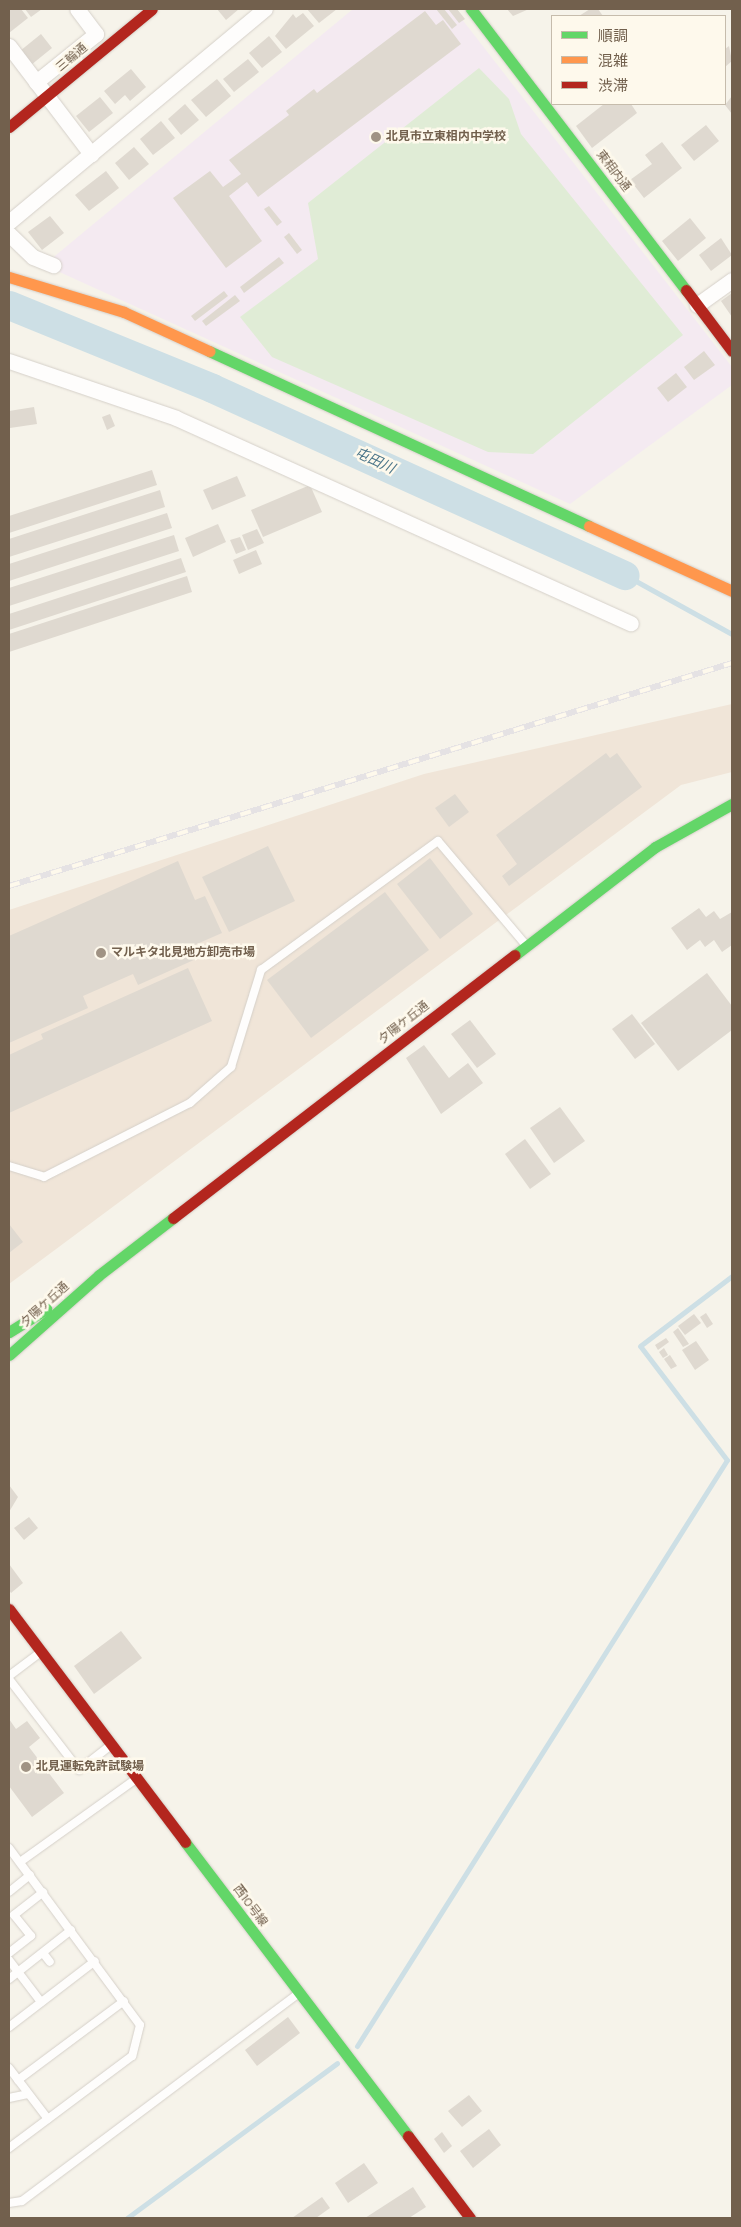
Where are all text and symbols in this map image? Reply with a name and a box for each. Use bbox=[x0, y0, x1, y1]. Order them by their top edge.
legend bbox=[551, 15, 726, 105]
text: 順調 bbox=[598, 26, 628, 46]
street label: 三輪通 bbox=[54, 41, 90, 75]
text: 混雑 bbox=[598, 51, 628, 71]
text: 渋滞 bbox=[598, 76, 628, 96]
place label: 北見市立東相内中学校 bbox=[386, 130, 506, 144]
marker: 北見市立東相内中学校 bbox=[370, 131, 382, 143]
street label: 東相内通 bbox=[593, 147, 633, 195]
water label: 屯田川 bbox=[352, 444, 398, 476]
place label: マルキタ北見地方卸売市場 bbox=[111, 946, 255, 960]
marker: マルキタ北見地方卸売市場 bbox=[95, 947, 107, 959]
street label: 夕陽ケ丘通 bbox=[376, 999, 432, 1047]
street label: 夕陽ケ丘通 bbox=[18, 1280, 72, 1330]
place label: 北見運転免許試験場 bbox=[36, 1760, 144, 1774]
marker: 北見運転免許試験場 bbox=[20, 1761, 32, 1773]
street label: 西10号線 bbox=[230, 1883, 270, 1929]

